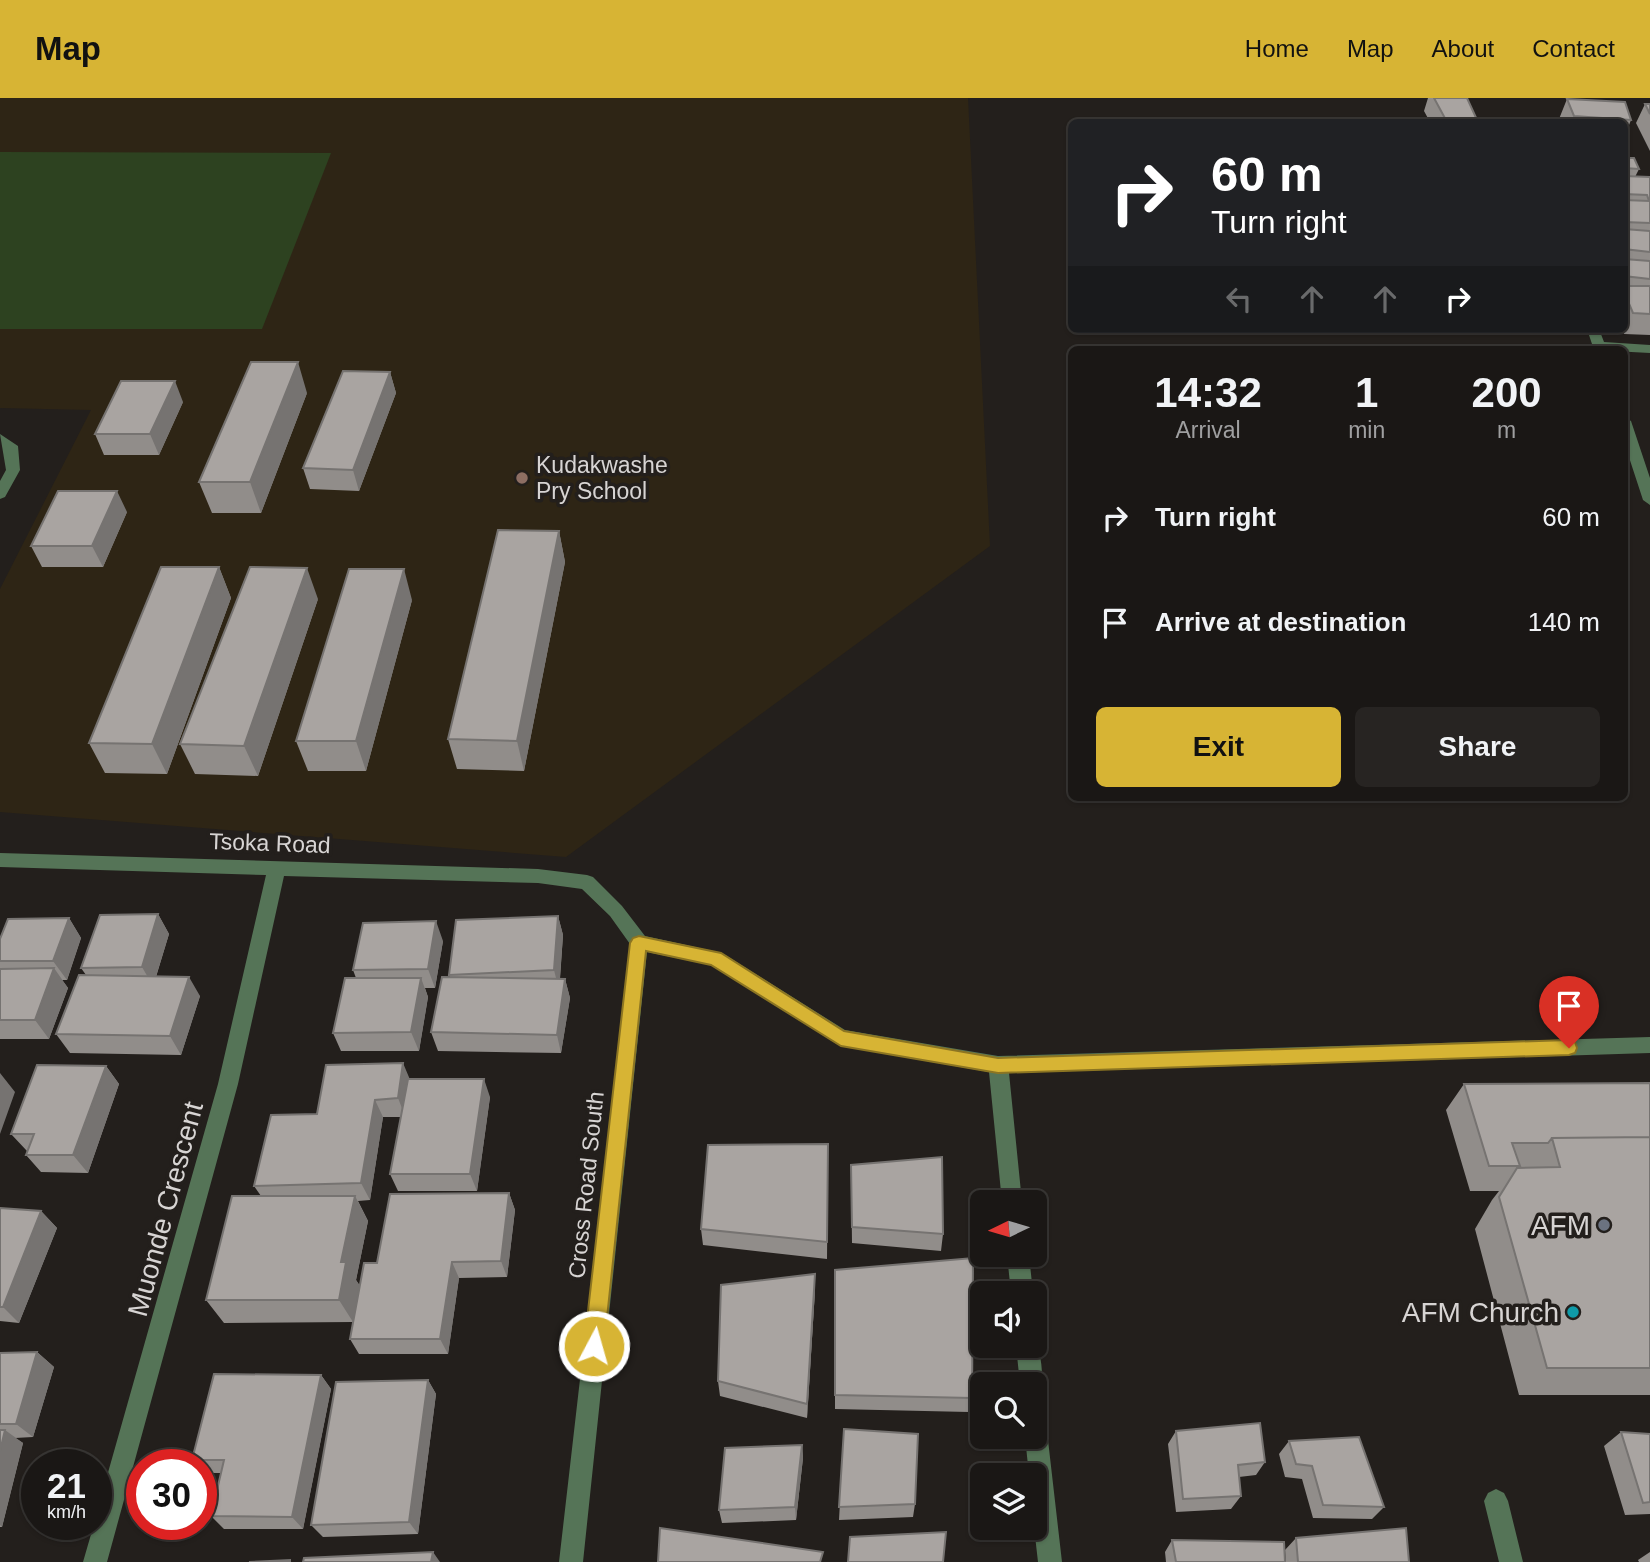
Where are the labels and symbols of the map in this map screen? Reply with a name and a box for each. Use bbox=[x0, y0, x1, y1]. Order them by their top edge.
place label: Kudakwashe Pry School bbox=[536, 452, 668, 504]
marker: Kudakwashe Pry School bbox=[514, 470, 530, 486]
street label: Tsoka Road bbox=[209, 828, 331, 858]
pin bbox=[1539, 976, 1599, 1048]
street label: Cross Road South bbox=[563, 1090, 609, 1280]
street label: Muonde Crescent bbox=[122, 1098, 209, 1320]
north arrow bbox=[970, 1190, 1046, 1267]
place label: AFM bbox=[1531, 1210, 1590, 1241]
marker: AFM bbox=[1596, 1217, 1612, 1233]
place label: AFM Church bbox=[1402, 1297, 1559, 1328]
marker: AFM Church bbox=[1565, 1304, 1581, 1320]
position arrow bbox=[557, 1309, 631, 1383]
speed limit sign: 30 bbox=[126, 1449, 217, 1540]

